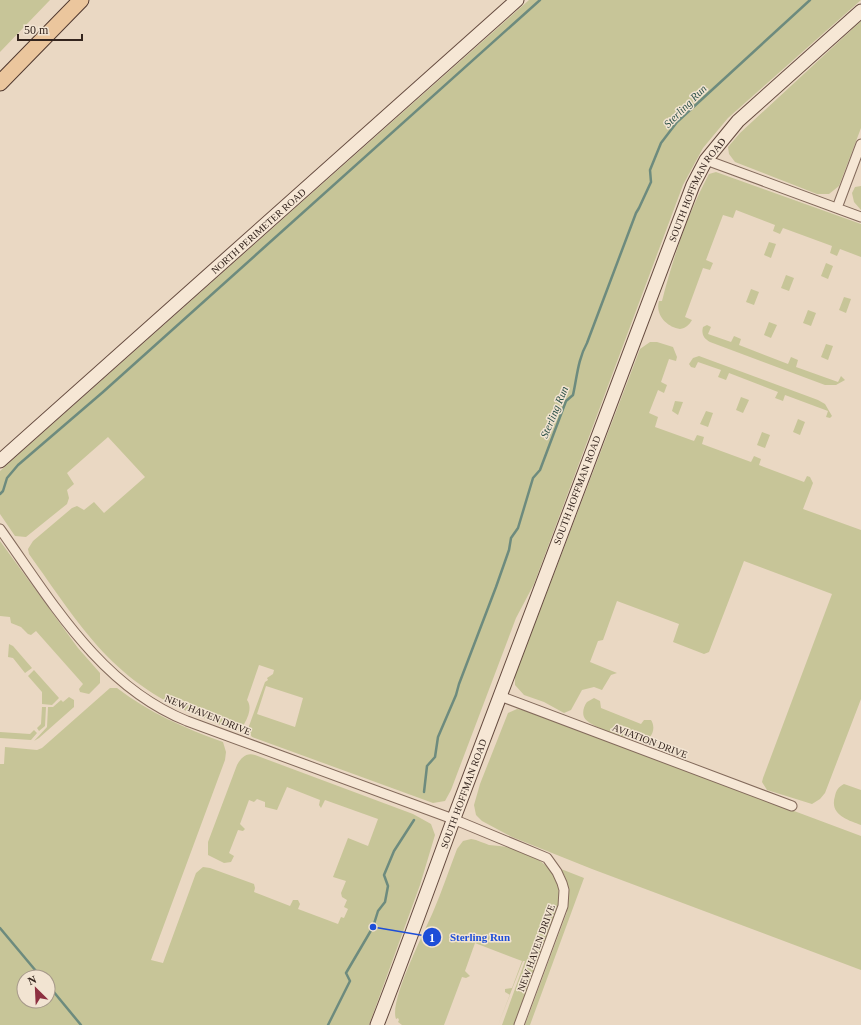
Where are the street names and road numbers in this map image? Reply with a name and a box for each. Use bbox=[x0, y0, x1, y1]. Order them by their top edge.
street label: SOUTH HOFFMAN ROAD bbox=[666, 135, 728, 243]
street label: NORTH PERIMETER ROAD bbox=[209, 186, 308, 276]
street label: SOUTH HOFFMAN ROAD bbox=[551, 434, 602, 546]
street label: NEW HAVEN DRIVE bbox=[163, 693, 253, 737]
street label: AVIATION DRIVE bbox=[611, 722, 689, 760]
street label: SOUTH HOFFMAN ROAD bbox=[438, 737, 488, 850]
street label: NEW HAVEN DRIVE bbox=[515, 903, 557, 993]

